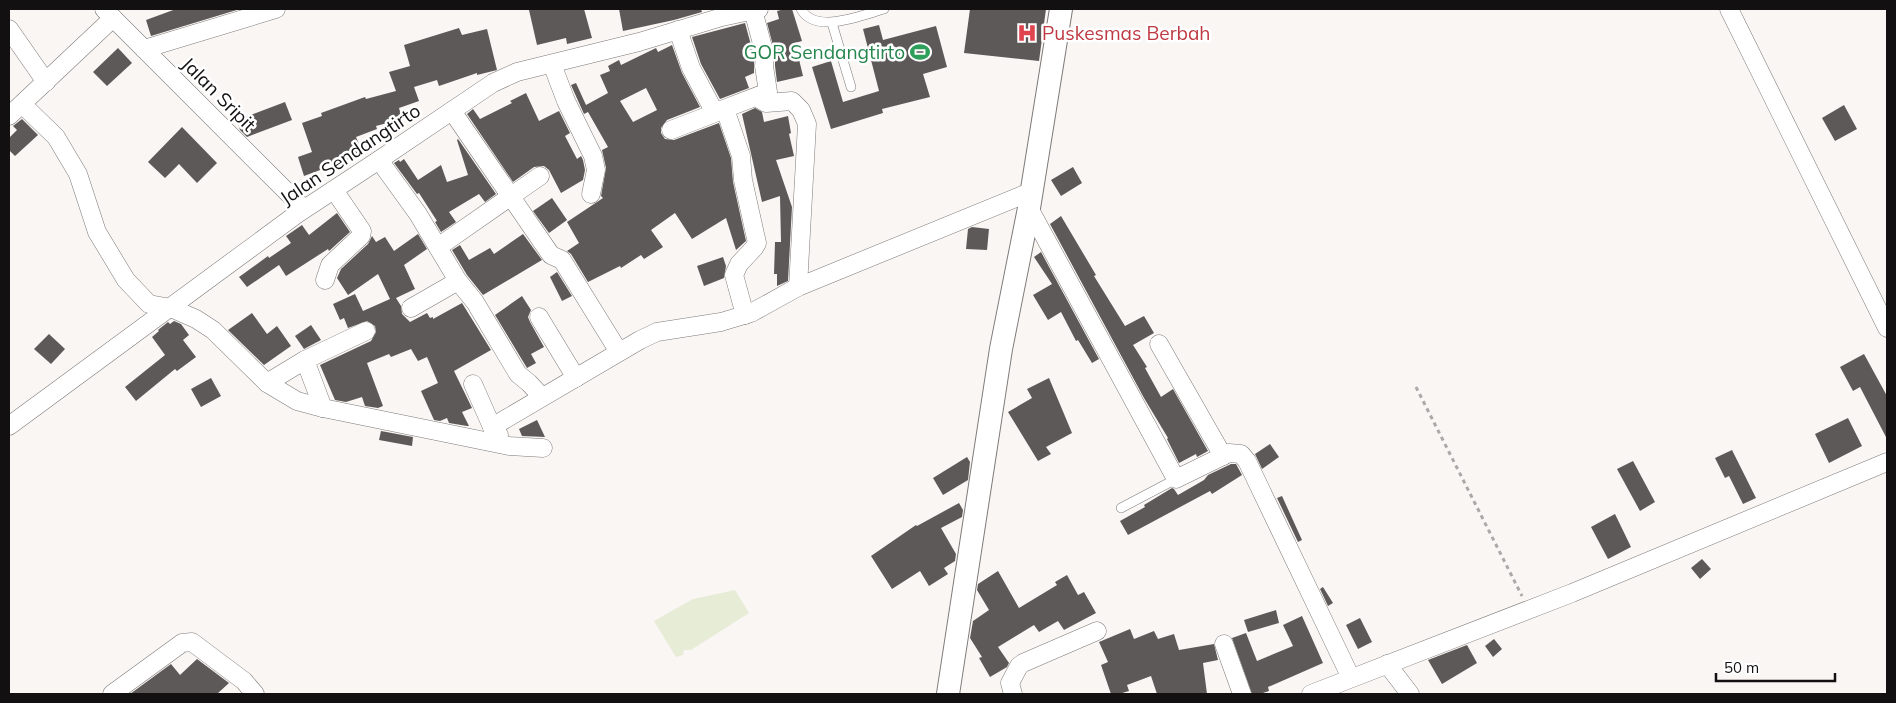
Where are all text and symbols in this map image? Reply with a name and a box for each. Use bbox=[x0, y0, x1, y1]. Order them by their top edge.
place label: Puskesmas Berbah bbox=[1042, 21, 1211, 45]
hospital icon: Puskesmas Berbah bbox=[1016, 22, 1038, 44]
place label: GOR Sendangtirto bbox=[744, 40, 905, 64]
sports icon: GOR Sendangtirto bbox=[909, 41, 931, 63]
street label: Jalan Sripit bbox=[177, 52, 261, 136]
street label: Jalan Sendangtirto bbox=[275, 98, 425, 210]
scale bar bbox=[1716, 650, 1835, 682]
text: 50 m bbox=[1724, 658, 1759, 677]

